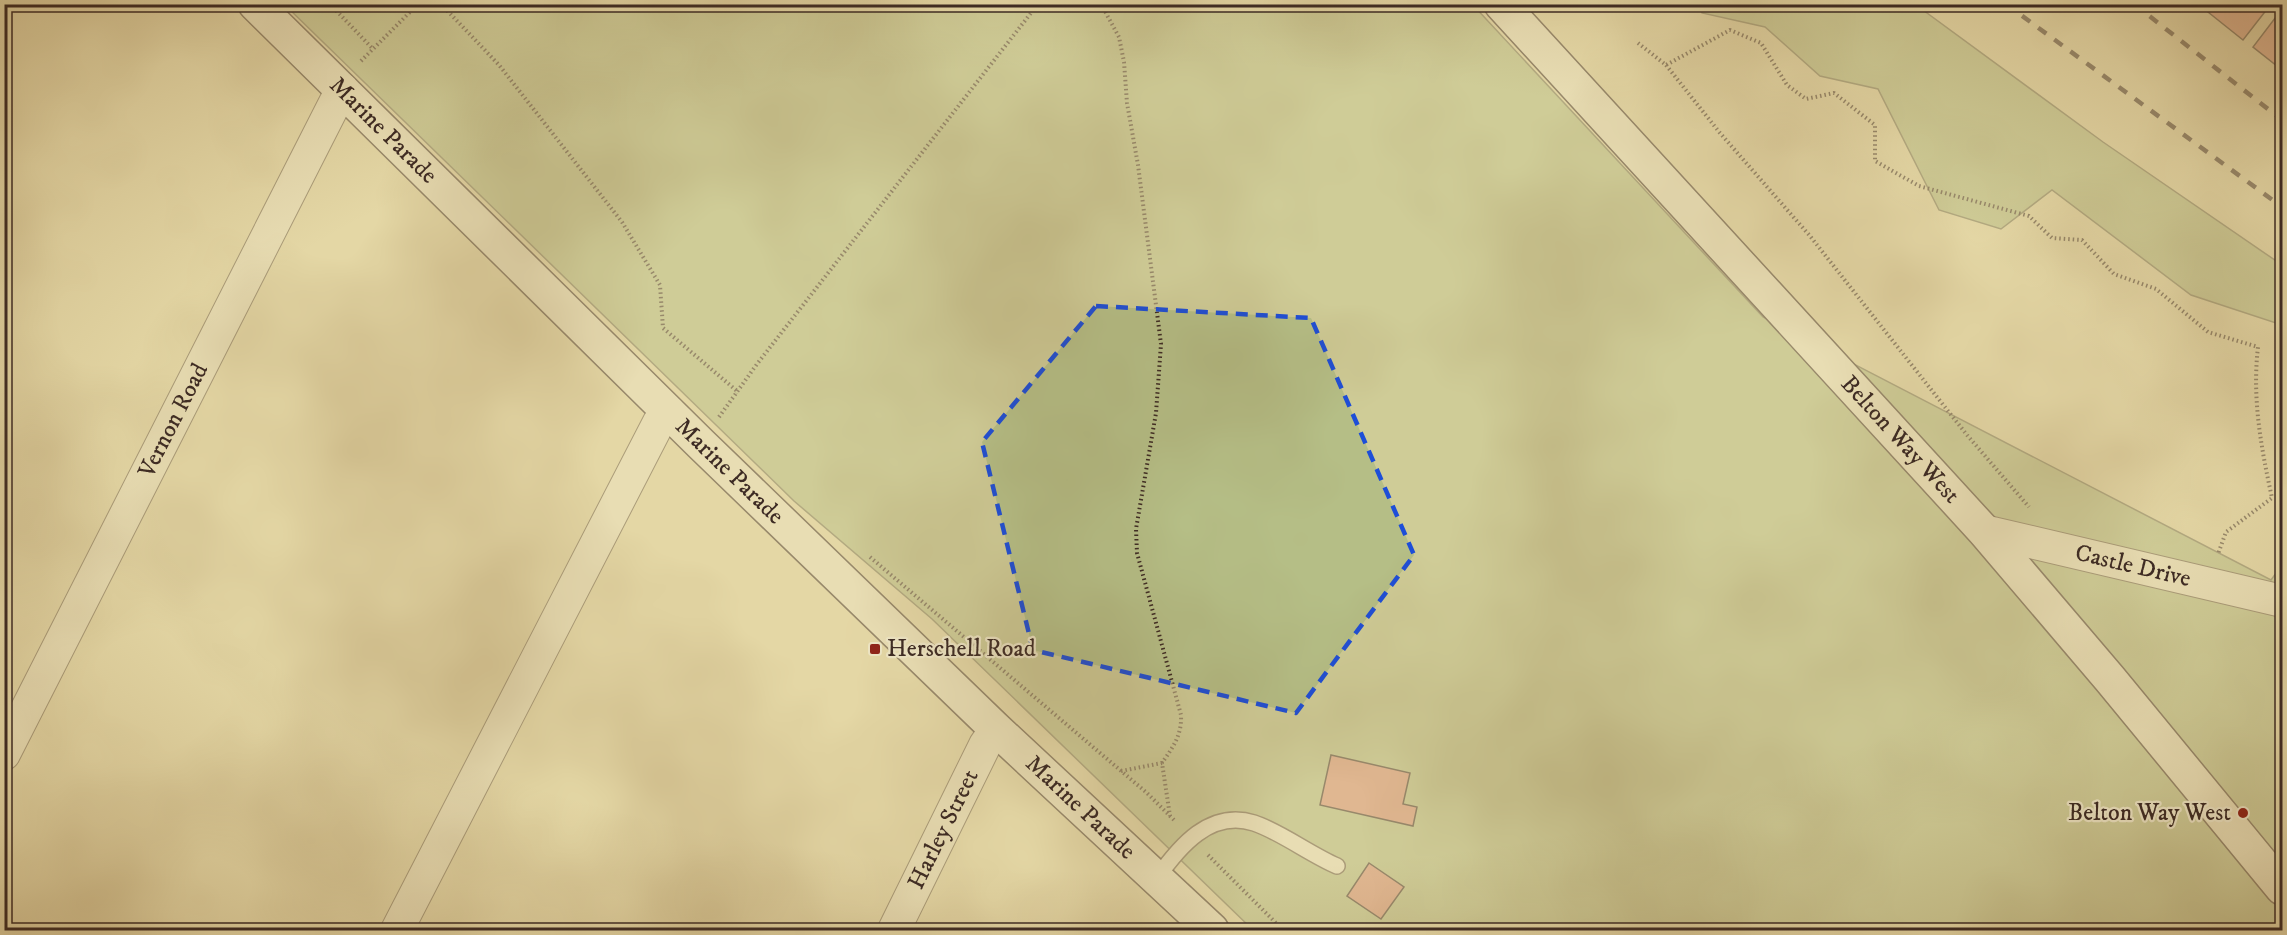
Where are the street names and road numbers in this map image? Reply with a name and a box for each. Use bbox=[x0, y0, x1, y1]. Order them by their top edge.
street label: Marine Parade bbox=[323, 71, 444, 190]
street label: Vernon Road bbox=[131, 358, 215, 484]
street label: Belton Way West bbox=[1834, 369, 1967, 510]
street label: Marine Parade bbox=[669, 412, 790, 531]
street label: Castle Drive bbox=[2072, 538, 2194, 594]
street label: Marine Parade bbox=[1019, 749, 1142, 866]
street label: Harley Street bbox=[901, 764, 986, 894]

